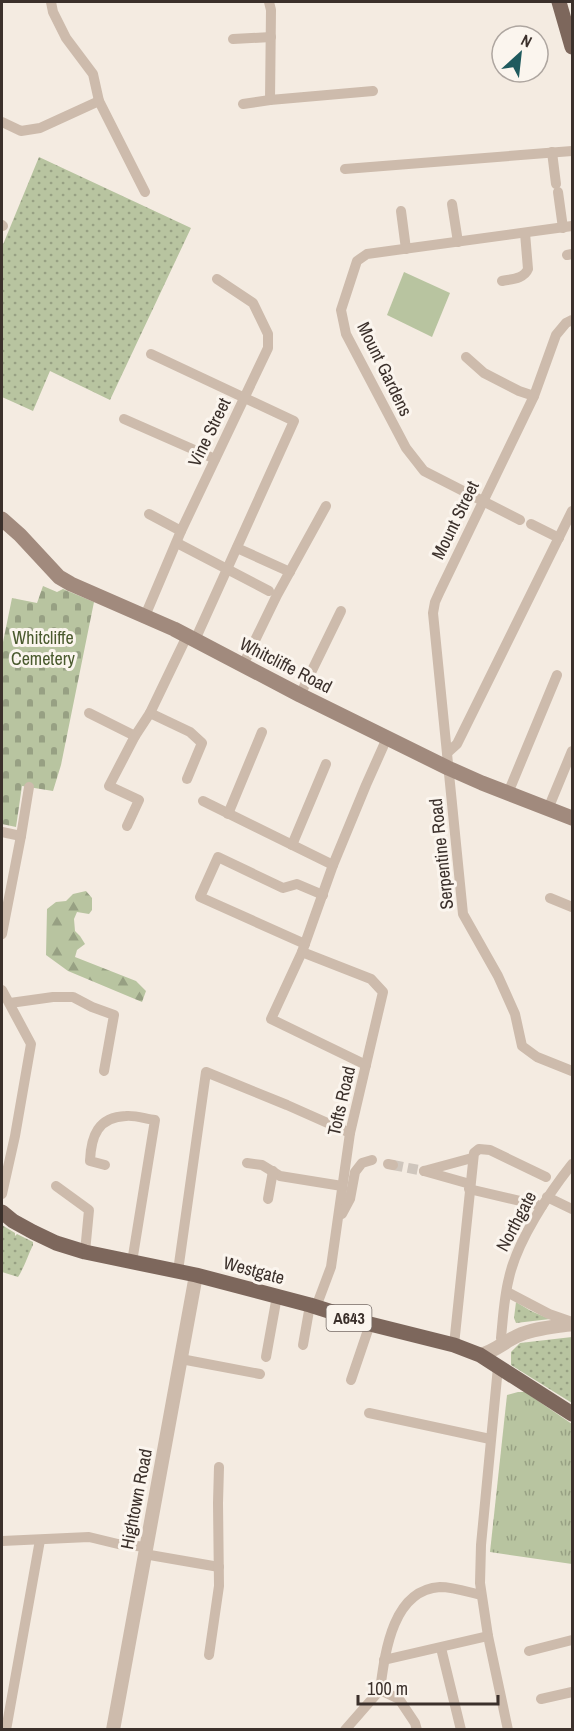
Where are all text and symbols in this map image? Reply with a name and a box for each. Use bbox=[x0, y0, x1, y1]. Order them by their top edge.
north arrow bbox=[490, 24, 550, 84]
text: N bbox=[518, 29, 536, 53]
street label: Mount Gardens bbox=[351, 318, 419, 420]
street label: Vine Street bbox=[182, 393, 236, 471]
street label: Mount Street bbox=[425, 477, 485, 563]
park label: Whitcliffe Cemetery bbox=[11, 625, 76, 671]
street label: Whitcliffe Road bbox=[235, 631, 337, 699]
street label: Serpentine Road bbox=[423, 797, 459, 911]
street label: Tofts Road bbox=[321, 1064, 361, 1138]
street label: Northgate bbox=[490, 1187, 542, 1255]
street label: Westgate bbox=[221, 1250, 287, 1290]
road number: A643 bbox=[326, 1305, 372, 1331]
street label: Hightown Road bbox=[114, 1447, 158, 1551]
scale bar bbox=[358, 1668, 498, 1706]
text: 100 m bbox=[367, 1676, 408, 1701]

